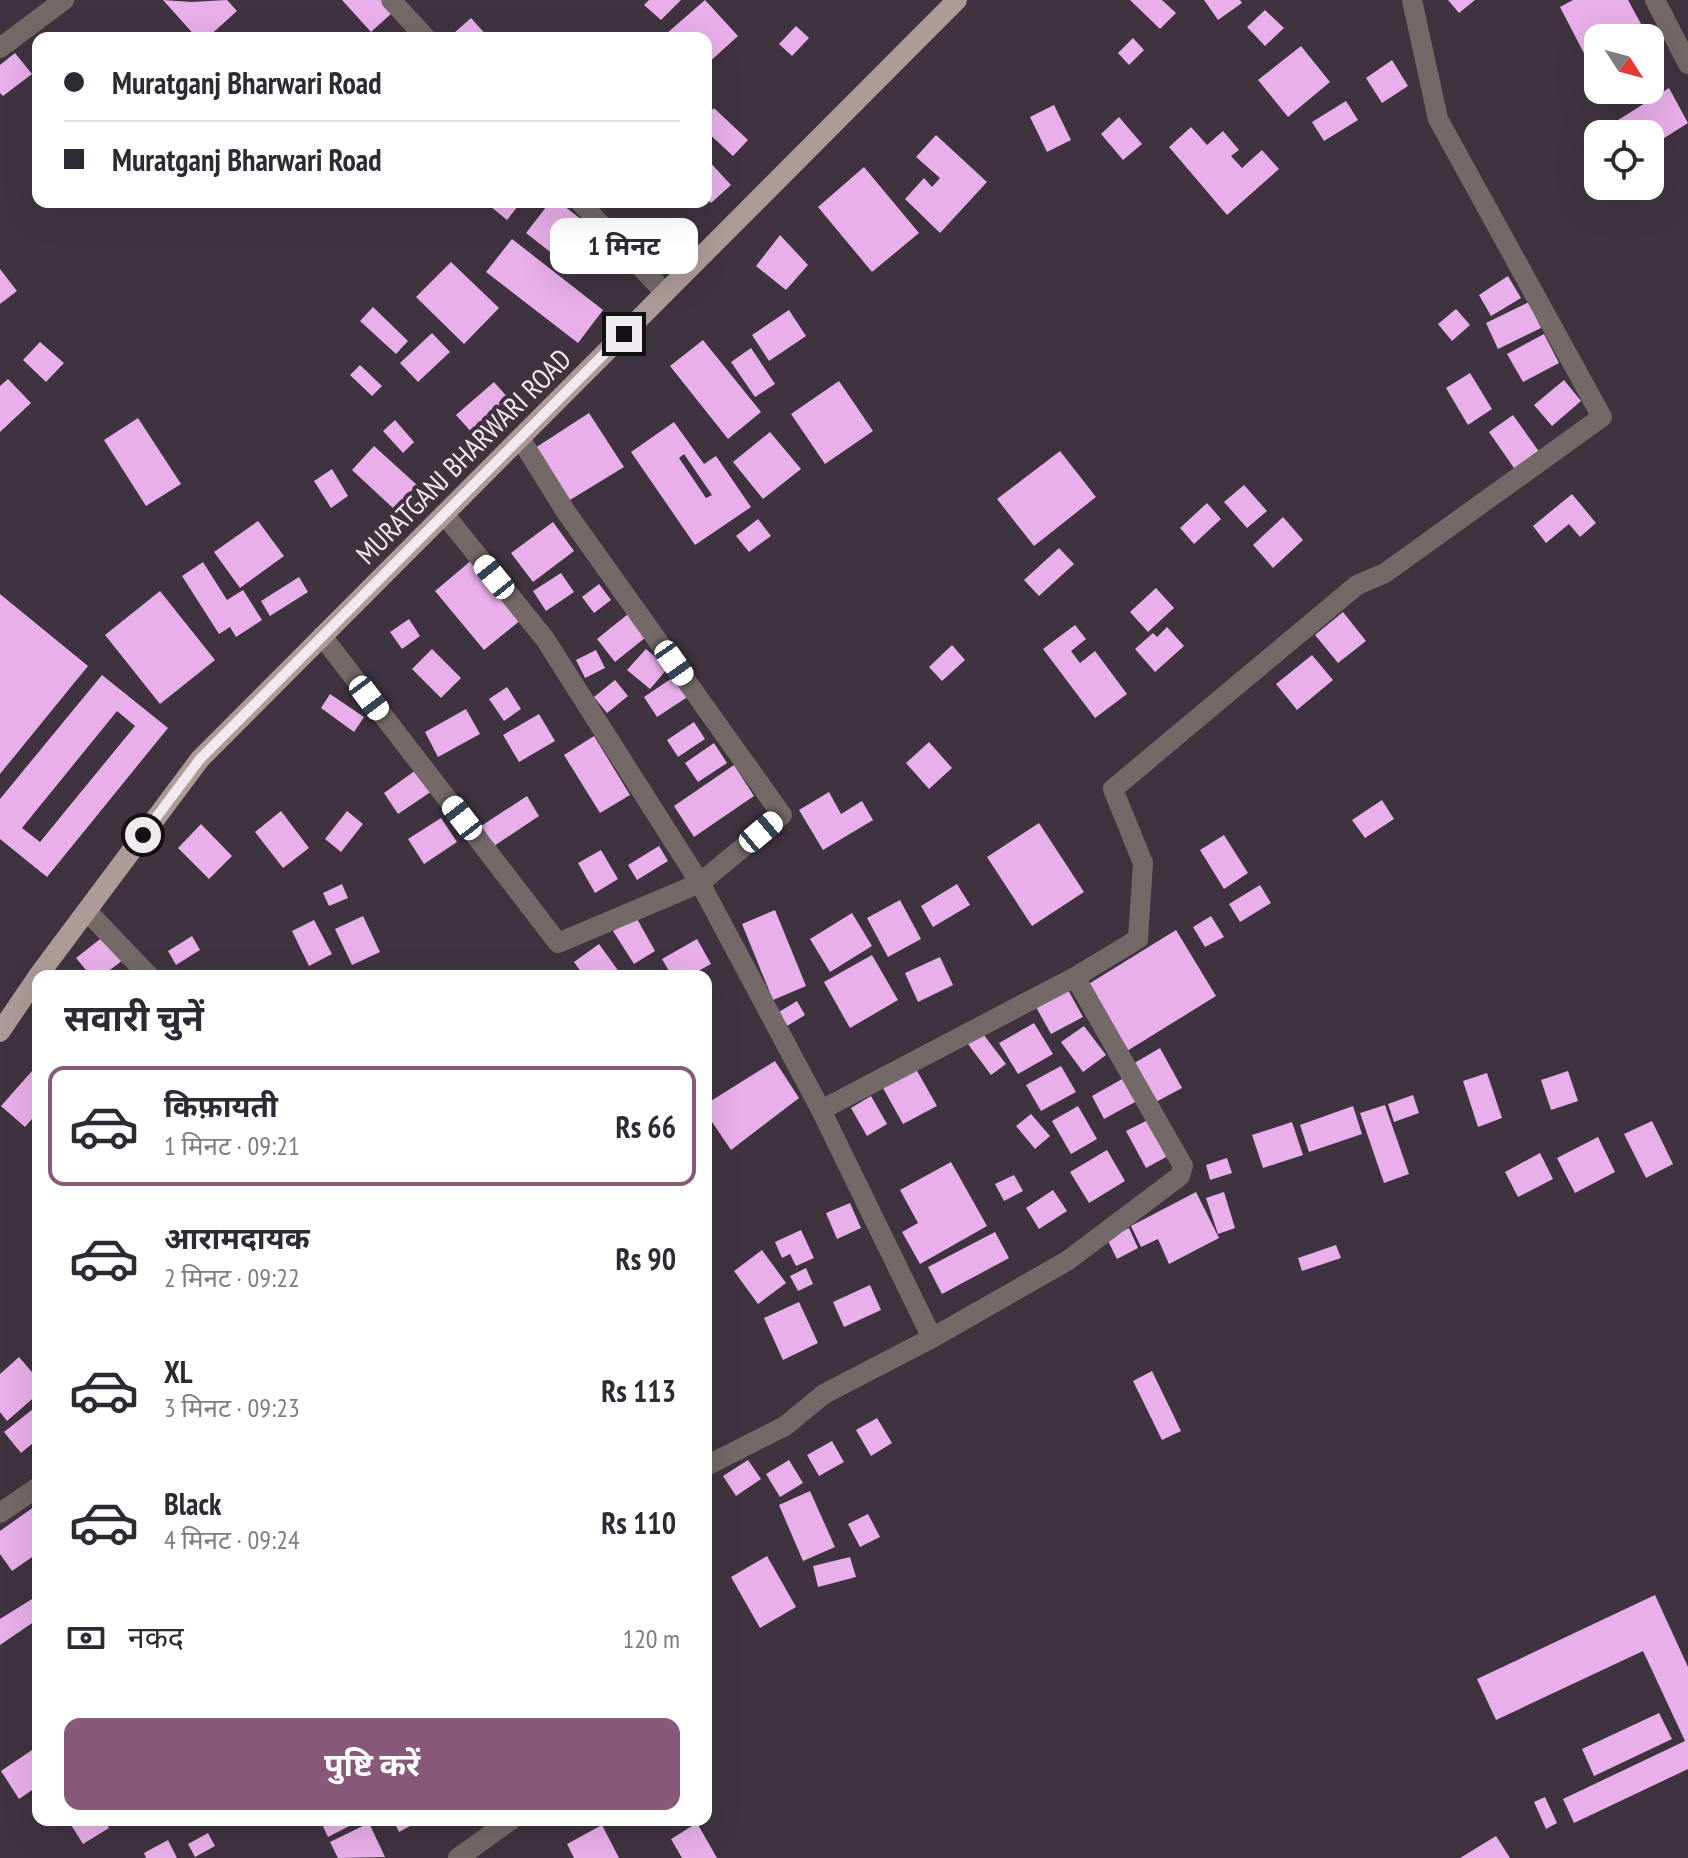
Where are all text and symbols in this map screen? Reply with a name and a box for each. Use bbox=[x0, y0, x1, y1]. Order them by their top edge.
north arrow bbox=[1584, 24, 1664, 104]
map controls bbox=[1584, 24, 1664, 200]
text: Muratganj Bharwari Road bbox=[112, 63, 382, 102]
button: locate bbox=[1584, 120, 1664, 200]
text: Muratganj Bharwari Road bbox=[112, 140, 382, 179]
callout: 1 मिनट bbox=[550, 218, 698, 274]
text: 1 मिनट bbox=[588, 229, 660, 262]
route end bbox=[606, 316, 642, 352]
street label: MURATGANJ BHARWARI ROAD bbox=[347, 340, 579, 572]
car bbox=[470, 551, 518, 603]
car bbox=[650, 636, 698, 690]
car bbox=[345, 672, 393, 724]
car bbox=[438, 792, 486, 844]
car bbox=[735, 807, 787, 857]
route start bbox=[125, 817, 161, 853]
text: सवारी चुनें bbox=[64, 994, 204, 1041]
text: किफ़ायती bbox=[164, 1086, 278, 1125]
icon: car bbox=[68, 1090, 140, 1162]
text: Rs 66 bbox=[616, 1107, 676, 1146]
text: 1 मिनट · 09:21 bbox=[164, 1129, 300, 1162]
text: आरामदायक bbox=[164, 1218, 310, 1257]
icon: car bbox=[68, 1222, 140, 1294]
text: Rs 90 bbox=[616, 1239, 676, 1278]
text: 2 मिनट · 09:22 bbox=[164, 1261, 300, 1294]
text: XL bbox=[164, 1352, 193, 1391]
icon: car bbox=[68, 1354, 140, 1426]
text: Rs 113 bbox=[601, 1371, 676, 1410]
text: 3 मिनट · 09:23 bbox=[164, 1391, 300, 1424]
text: Black bbox=[164, 1484, 221, 1523]
icon: car bbox=[68, 1486, 140, 1558]
text: Rs 110 bbox=[601, 1503, 676, 1542]
text: 4 मिनट · 09:24 bbox=[164, 1523, 300, 1556]
icon: cash bbox=[64, 1616, 108, 1660]
text: नकद bbox=[128, 1617, 184, 1656]
text: 120 m bbox=[622, 1622, 680, 1655]
button: पुष्टि करें bbox=[64, 1718, 680, 1810]

